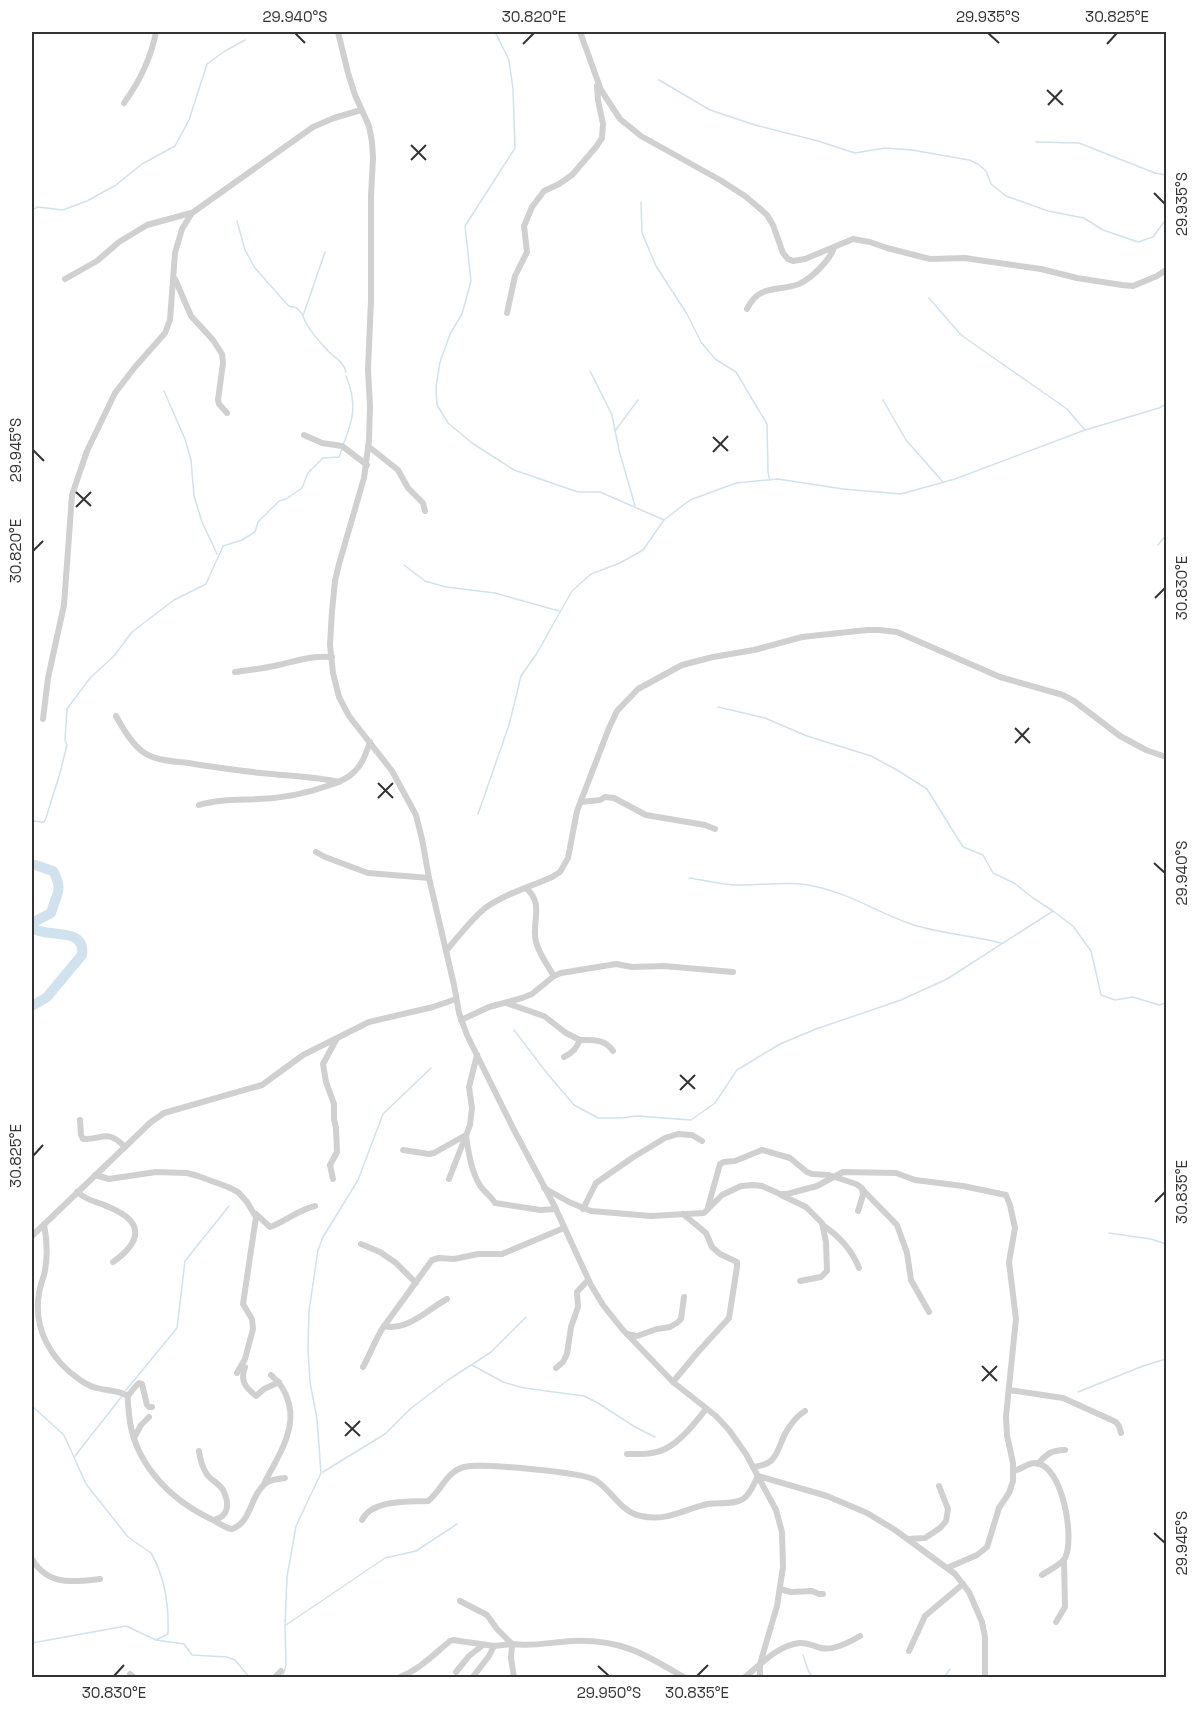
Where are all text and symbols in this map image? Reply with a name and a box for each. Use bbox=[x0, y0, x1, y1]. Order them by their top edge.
text: 29.940°S bbox=[263, 7, 327, 26]
text: 30.820°E bbox=[502, 7, 566, 26]
text: 29.935°S bbox=[956, 7, 1020, 26]
text: 30.825°E bbox=[1085, 7, 1149, 26]
text: 29.935°S bbox=[1172, 172, 1191, 236]
text: 29.945°S bbox=[6, 418, 25, 482]
text: 30.820°E bbox=[6, 519, 25, 583]
text: 30.830°E bbox=[1172, 556, 1191, 620]
text: 29.940°S bbox=[1172, 841, 1191, 905]
text: 30.825°E bbox=[6, 1124, 25, 1188]
text: 30.835°E bbox=[1172, 1160, 1191, 1224]
text: 29.945°S bbox=[1172, 1511, 1191, 1575]
text: 30.830°E bbox=[82, 1683, 146, 1702]
text: 29.950°S bbox=[577, 1683, 641, 1702]
text: 30.835°E bbox=[665, 1683, 729, 1702]

